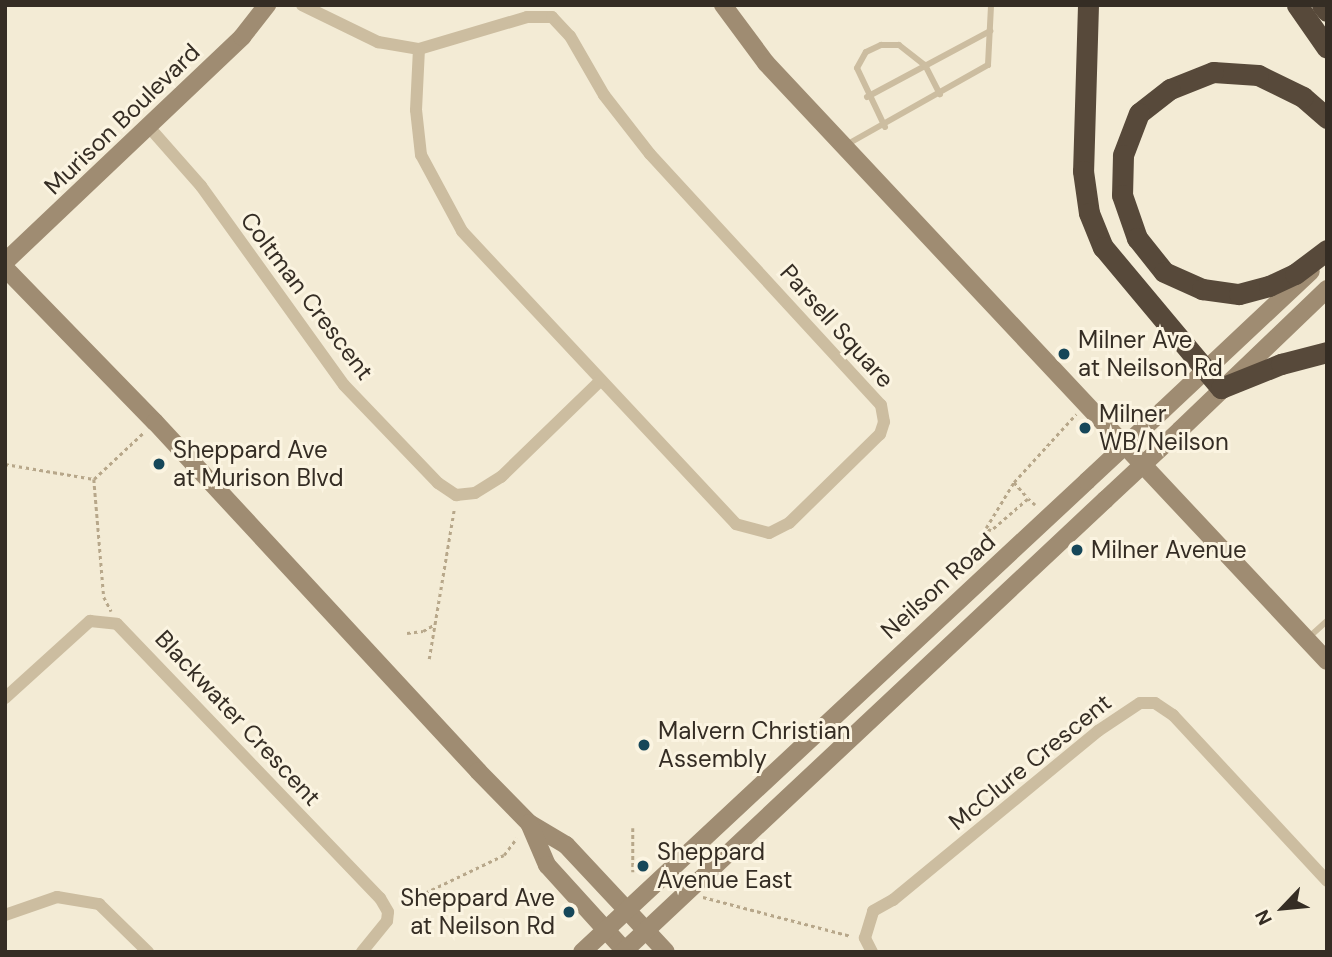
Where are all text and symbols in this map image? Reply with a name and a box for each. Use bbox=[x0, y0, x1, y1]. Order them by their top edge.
street label: Murison Boulevard bbox=[38, 38, 206, 200]
street label: Coltman Crescent bbox=[235, 206, 379, 386]
street label: Parsell Square bbox=[774, 258, 900, 394]
place label: Milner Ave at Neilson Rd bbox=[1078, 326, 1223, 382]
marker: Milner Ave at Neilson Rd bbox=[1056, 346, 1072, 362]
place label: Milner WB/Neilson bbox=[1099, 400, 1229, 456]
marker: Milner WB/Neilson bbox=[1077, 420, 1093, 436]
place label: Sheppard Ave at Murison Blvd bbox=[173, 436, 343, 492]
marker: Sheppard Ave at Murison Blvd bbox=[151, 456, 167, 472]
street label: Neilson Road bbox=[875, 527, 1001, 645]
place label: Milner Avenue bbox=[1091, 536, 1247, 564]
marker: Milner Avenue bbox=[1069, 542, 1085, 558]
street label: Blackwater Crescent bbox=[149, 624, 327, 812]
street label: McClure Crescent bbox=[943, 688, 1117, 836]
place label: Malvern Christian Assembly bbox=[658, 717, 850, 773]
marker: Malvern Christian Assembly bbox=[636, 737, 652, 753]
place label: Sheppard Avenue East bbox=[657, 838, 792, 894]
marker: Sheppard Avenue East bbox=[635, 858, 651, 874]
north arrow bbox=[1248, 873, 1318, 943]
place label: Sheppard Ave at Neilson Rd bbox=[400, 884, 555, 940]
marker: Sheppard Ave at Neilson Rd bbox=[561, 904, 577, 920]
text: N bbox=[1249, 906, 1278, 929]

